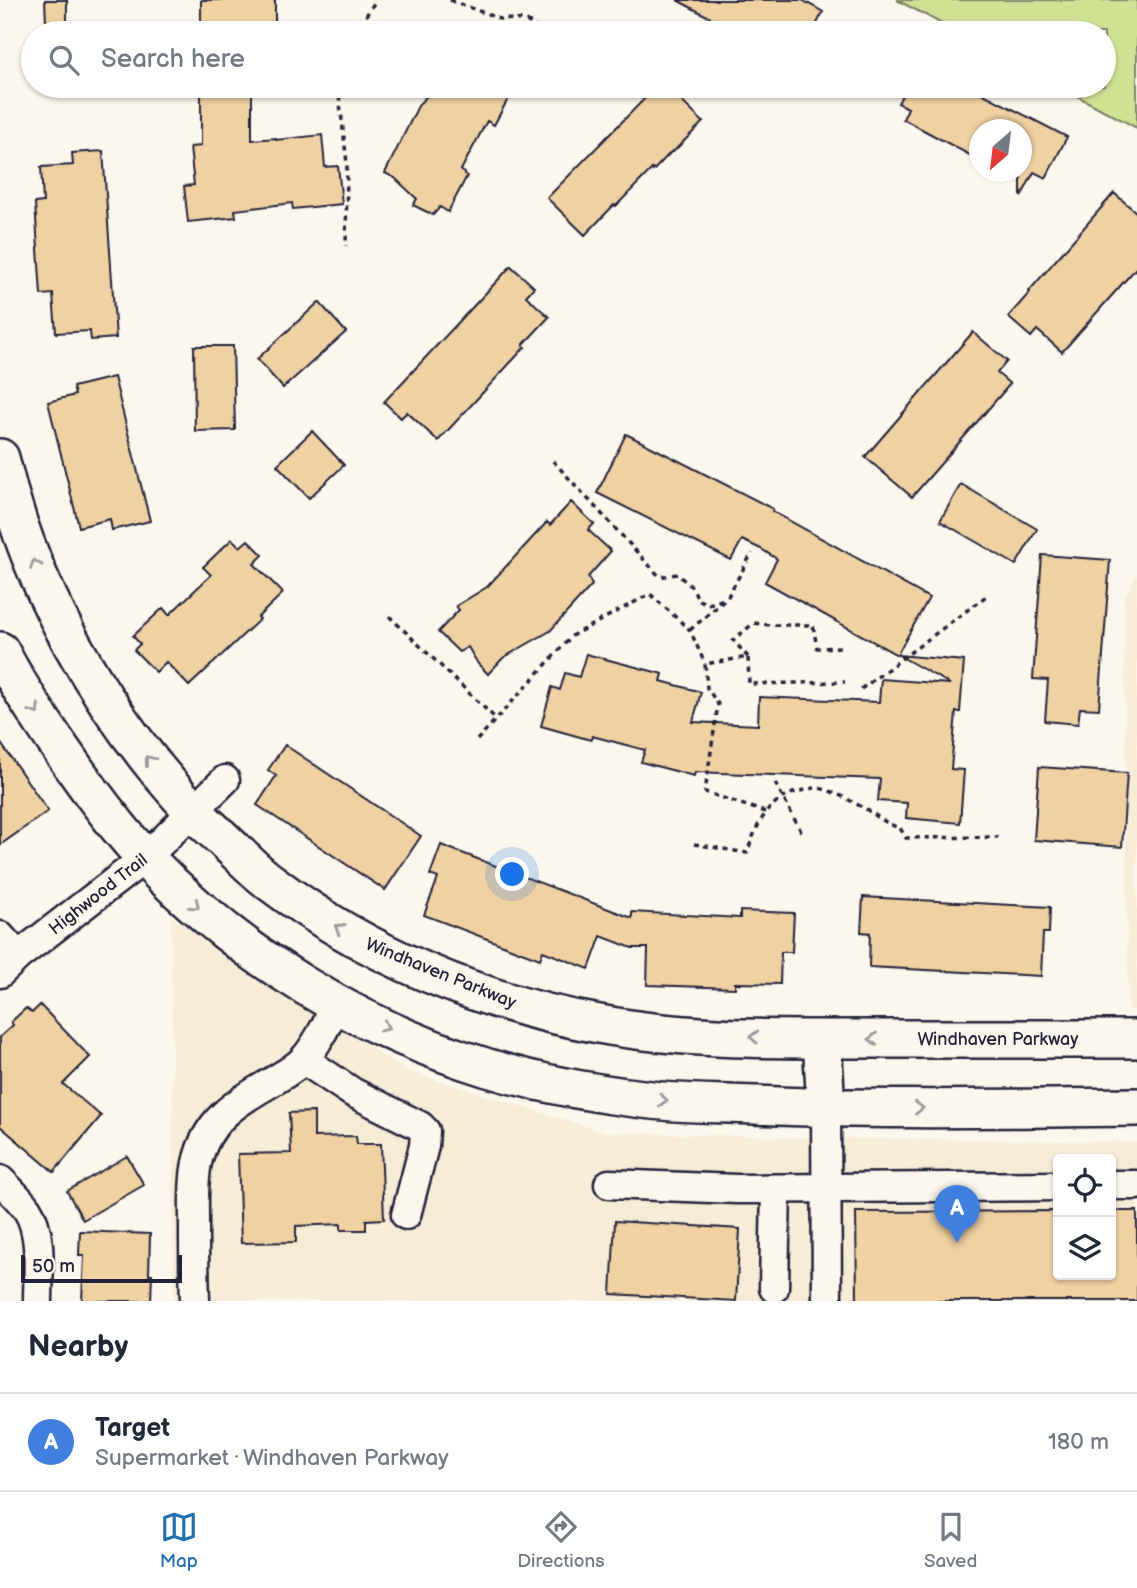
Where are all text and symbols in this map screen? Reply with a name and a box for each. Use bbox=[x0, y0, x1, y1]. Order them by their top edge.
search box bbox=[21, 21, 1116, 98]
icon: search bbox=[45, 41, 83, 79]
text: Search here bbox=[101, 44, 245, 75]
north arrow bbox=[969, 119, 1032, 182]
one-way arrow bbox=[29, 559, 43, 571]
one-way arrow bbox=[26, 702, 39, 715]
one-way arrow bbox=[145, 755, 157, 768]
street label: Highwood Trail bbox=[45, 849, 152, 939]
your location bbox=[495, 857, 529, 891]
one-way arrow bbox=[186, 897, 199, 909]
one-way arrow bbox=[334, 924, 347, 937]
street label: Windhaven Parkway bbox=[362, 934, 520, 1014]
one-way arrow bbox=[378, 1019, 390, 1033]
one-way arrow bbox=[748, 1029, 759, 1045]
street label: Windhaven Parkway bbox=[918, 1029, 1079, 1050]
one-way arrow bbox=[867, 1031, 878, 1047]
one-way arrow bbox=[657, 1093, 668, 1108]
one-way arrow bbox=[914, 1100, 925, 1116]
map controls bbox=[1053, 1154, 1116, 1280]
button: locate bbox=[1053, 1154, 1116, 1217]
pin: A bbox=[934, 1185, 980, 1243]
button: layers bbox=[1053, 1217, 1116, 1280]
scale bar bbox=[21, 1252, 182, 1284]
text: 50 m bbox=[32, 1255, 75, 1278]
text: Nearby bbox=[28, 1329, 128, 1365]
text: Target bbox=[95, 1413, 170, 1444]
text: A bbox=[44, 1428, 58, 1456]
text: 180 m bbox=[1048, 1428, 1109, 1456]
text: Supermarket · Windhaven Parkway bbox=[95, 1444, 449, 1472]
tab: Map bbox=[160, 1508, 198, 1573]
tab: Directions bbox=[517, 1508, 605, 1573]
tab: Saved bbox=[924, 1508, 977, 1573]

